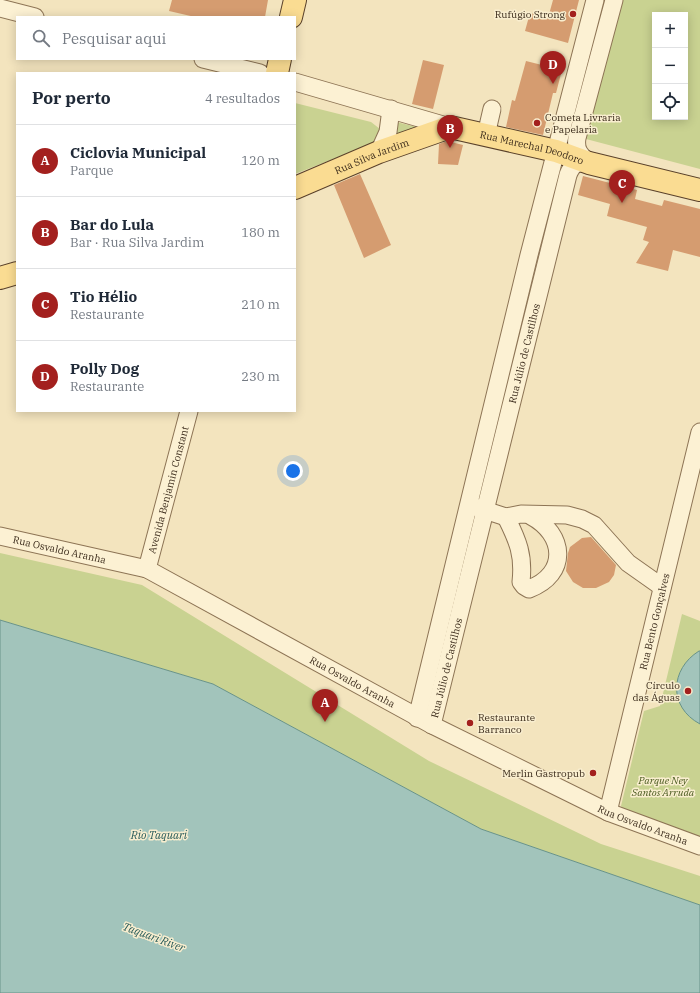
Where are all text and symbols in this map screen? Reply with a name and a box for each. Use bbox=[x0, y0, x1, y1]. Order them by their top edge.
place label: Rufúgio Strong bbox=[495, 8, 566, 21]
marker: Rufúgio Strong bbox=[568, 9, 578, 19]
map controls bbox=[652, 12, 688, 120]
button: + bbox=[652, 12, 688, 48]
search box bbox=[16, 16, 296, 60]
icon: search bbox=[30, 27, 52, 49]
text: Pesquisar aqui bbox=[62, 29, 166, 48]
button: − bbox=[652, 48, 688, 84]
pin: D bbox=[540, 51, 566, 84]
button: locate bbox=[652, 84, 688, 120]
text: Por perto bbox=[32, 87, 111, 109]
text: 4 resultados bbox=[205, 90, 280, 107]
place label: Cometa Livraria e Papelaria bbox=[545, 111, 621, 136]
pin: B bbox=[437, 115, 463, 148]
marker: Cometa Livraria e Papelaria bbox=[532, 118, 542, 128]
street label: Rua Marechal Deodoro bbox=[479, 127, 586, 167]
street label: Rua Silva Jardim bbox=[332, 135, 411, 177]
text: Ciclovia Municipal bbox=[70, 143, 206, 162]
text: A bbox=[40, 152, 50, 169]
text: 120 m bbox=[241, 152, 280, 169]
text: Parque bbox=[70, 162, 114, 179]
pin: C bbox=[609, 170, 635, 203]
text: Bar do Lula bbox=[70, 215, 154, 234]
text: B bbox=[40, 224, 50, 241]
text: 180 m bbox=[241, 224, 280, 241]
text: Bar · Rua Silva Jardim bbox=[70, 234, 204, 251]
text: Tio Hélio bbox=[70, 287, 137, 306]
text: C bbox=[41, 296, 49, 313]
text: 210 m bbox=[241, 296, 280, 313]
street label: Rua Júlio de Castilhos bbox=[505, 302, 543, 404]
text: Restaurante bbox=[70, 306, 144, 323]
text: Polly Dog bbox=[70, 359, 139, 378]
text: D bbox=[40, 368, 50, 385]
text: 230 m bbox=[241, 368, 280, 385]
text: Restaurante bbox=[70, 378, 144, 395]
street label: Avenida Benjamin Constant bbox=[145, 424, 191, 555]
your location bbox=[283, 461, 303, 481]
street label: Rua Osvaldo Aranha bbox=[12, 533, 108, 566]
street label: Rua Bento Gonçalves bbox=[636, 572, 672, 671]
street label: Rua Júlio de Castilhos bbox=[428, 616, 465, 719]
street label: Rua Osvaldo Aranha bbox=[307, 654, 397, 710]
place label: Círculo das Águas bbox=[632, 679, 680, 704]
marker: Círculo das Águas bbox=[683, 686, 693, 696]
pin: A bbox=[312, 689, 338, 722]
place label: Restaurante Barranco bbox=[478, 711, 535, 736]
marker: Restaurante Barranco bbox=[465, 718, 475, 728]
place label: Merlin Gastropub bbox=[502, 767, 585, 780]
marker: Merlin Gastropub bbox=[588, 768, 598, 778]
park label: Parque Ney Santos Arruda bbox=[631, 774, 695, 799]
street label: Rua Osvaldo Aranha bbox=[596, 802, 690, 848]
water label: Rio Taquari bbox=[130, 828, 188, 842]
water label: Taquari River bbox=[121, 919, 188, 955]

